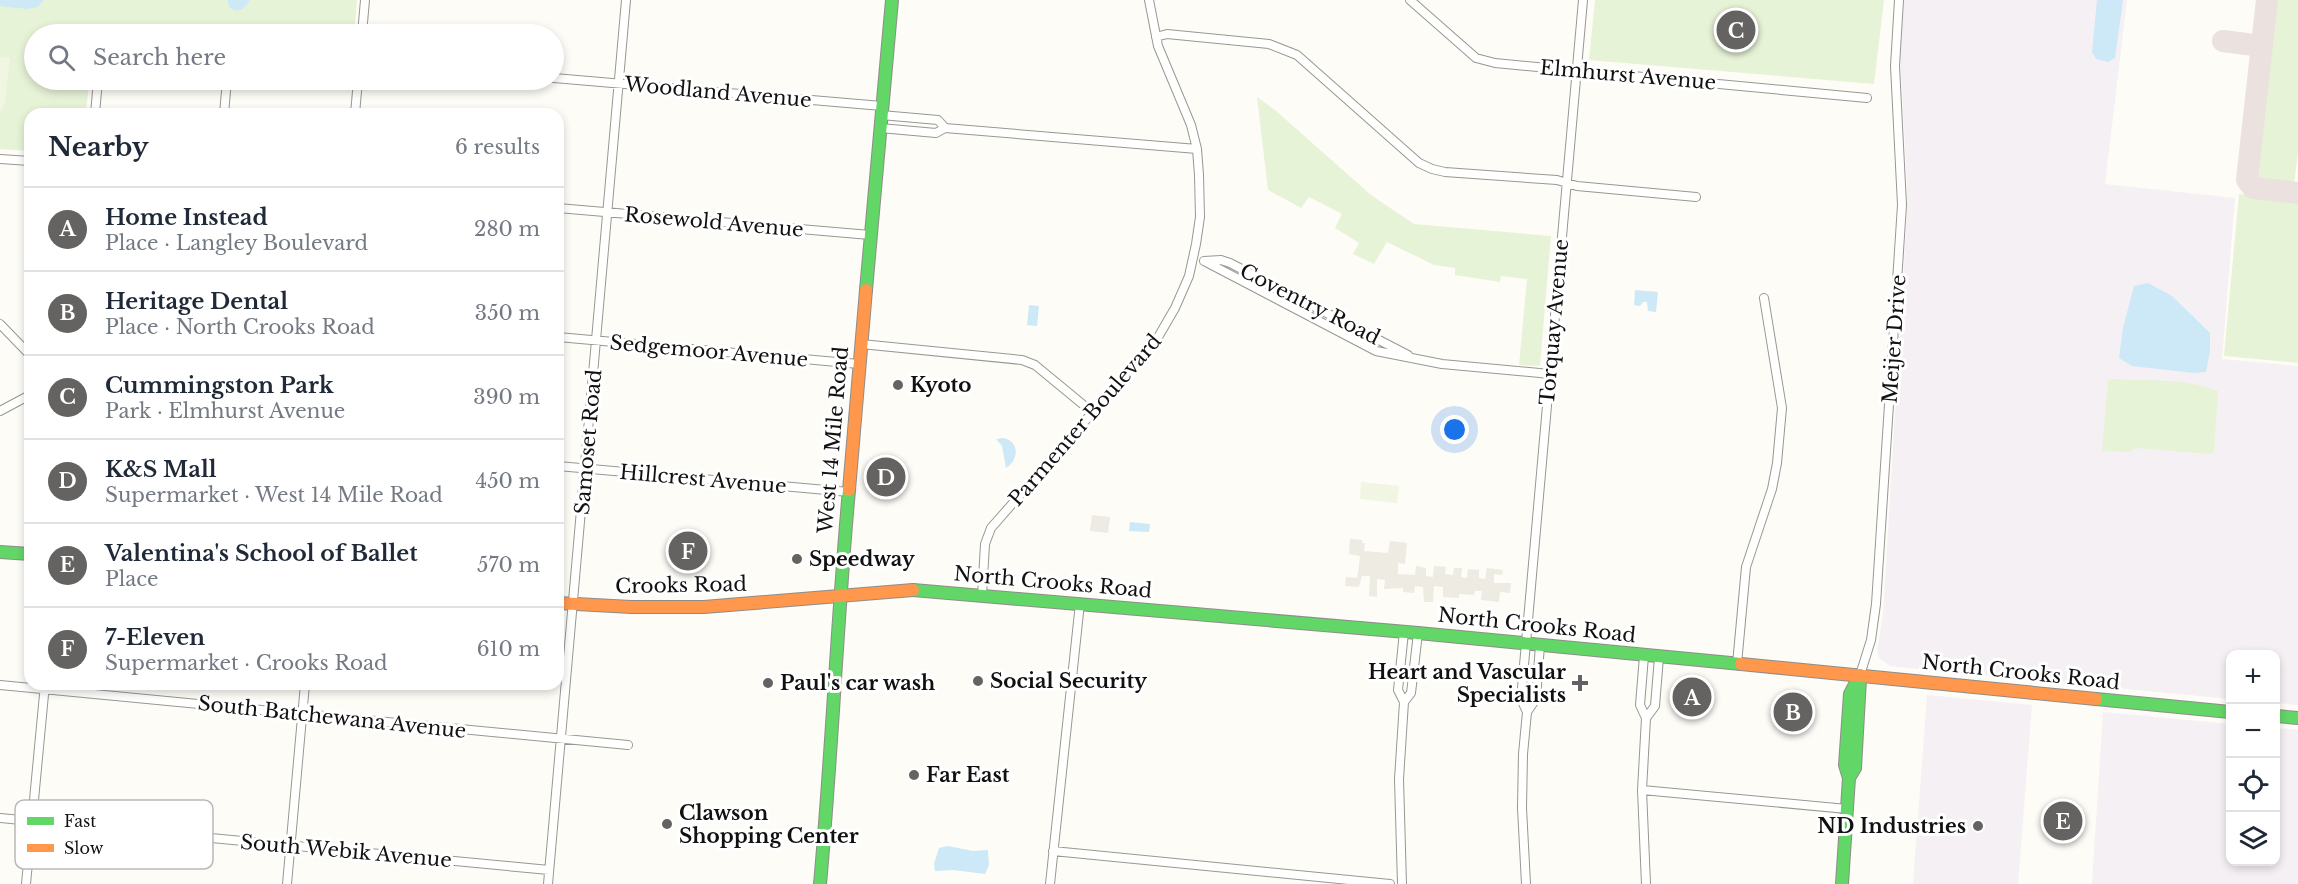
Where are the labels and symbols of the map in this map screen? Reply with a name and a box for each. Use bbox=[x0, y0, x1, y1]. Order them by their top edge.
pin: C bbox=[1716, 8, 1756, 52]
street label: Elmhurst Avenue bbox=[1539, 55, 1717, 95]
street label: Woodland Avenue bbox=[623, 72, 812, 112]
street label: Rosewold Avenue bbox=[623, 202, 805, 242]
street label: Torquay Avenue bbox=[1535, 238, 1573, 406]
street label: Coventry Road bbox=[1236, 258, 1384, 350]
street label: Meijer Drive bbox=[1878, 274, 1910, 404]
street label: Parmenter Boulevard bbox=[1004, 329, 1166, 511]
street label: Sedgemoor Avenue bbox=[609, 330, 809, 372]
street label: West 14 Mile Road bbox=[813, 345, 853, 536]
street label: Samoset Road bbox=[570, 368, 606, 516]
place label: Kyoto bbox=[910, 373, 971, 397]
marker: Kyoto bbox=[891, 378, 905, 392]
your location bbox=[1440, 415, 1469, 444]
pin: D bbox=[866, 454, 906, 500]
street label: Hillcrest Avenue bbox=[618, 460, 788, 498]
pin: F bbox=[668, 528, 708, 574]
place label: Speedway bbox=[809, 547, 916, 571]
marker: Speedway bbox=[790, 552, 804, 566]
street label: North Crooks Road bbox=[953, 561, 1153, 603]
street label: Crooks Road bbox=[615, 572, 747, 598]
street label: North Crooks Road bbox=[1437, 603, 1637, 647]
street label: North Crooks Road bbox=[1921, 650, 2121, 694]
place label: Heart and Vascular Specialists bbox=[1368, 660, 1566, 707]
place label: Social Security bbox=[990, 669, 1148, 693]
place label: Paul's car wash bbox=[780, 671, 936, 695]
marker: Social Security bbox=[971, 674, 985, 688]
marker: Heart and Vascular Specialists bbox=[1571, 674, 1589, 692]
pin: A bbox=[1672, 674, 1712, 720]
marker: Paul's car wash bbox=[761, 676, 775, 690]
pin: B bbox=[1774, 690, 1812, 734]
street label: South Batchewana Avenue bbox=[197, 691, 467, 743]
place label: Far East bbox=[926, 763, 1010, 787]
marker: Far East bbox=[907, 768, 921, 782]
pin: E bbox=[2044, 798, 2082, 844]
legend bbox=[15, 800, 213, 869]
place label: Clawson Shopping Center bbox=[679, 801, 859, 848]
text: Fast bbox=[64, 811, 96, 831]
place label: ND Industries bbox=[1817, 814, 1966, 838]
marker: Clawson Shopping Center bbox=[660, 817, 674, 831]
marker: ND Industries bbox=[1971, 819, 1985, 833]
street label: South Webik Avenue bbox=[239, 830, 453, 872]
text: Slow bbox=[64, 838, 104, 858]

